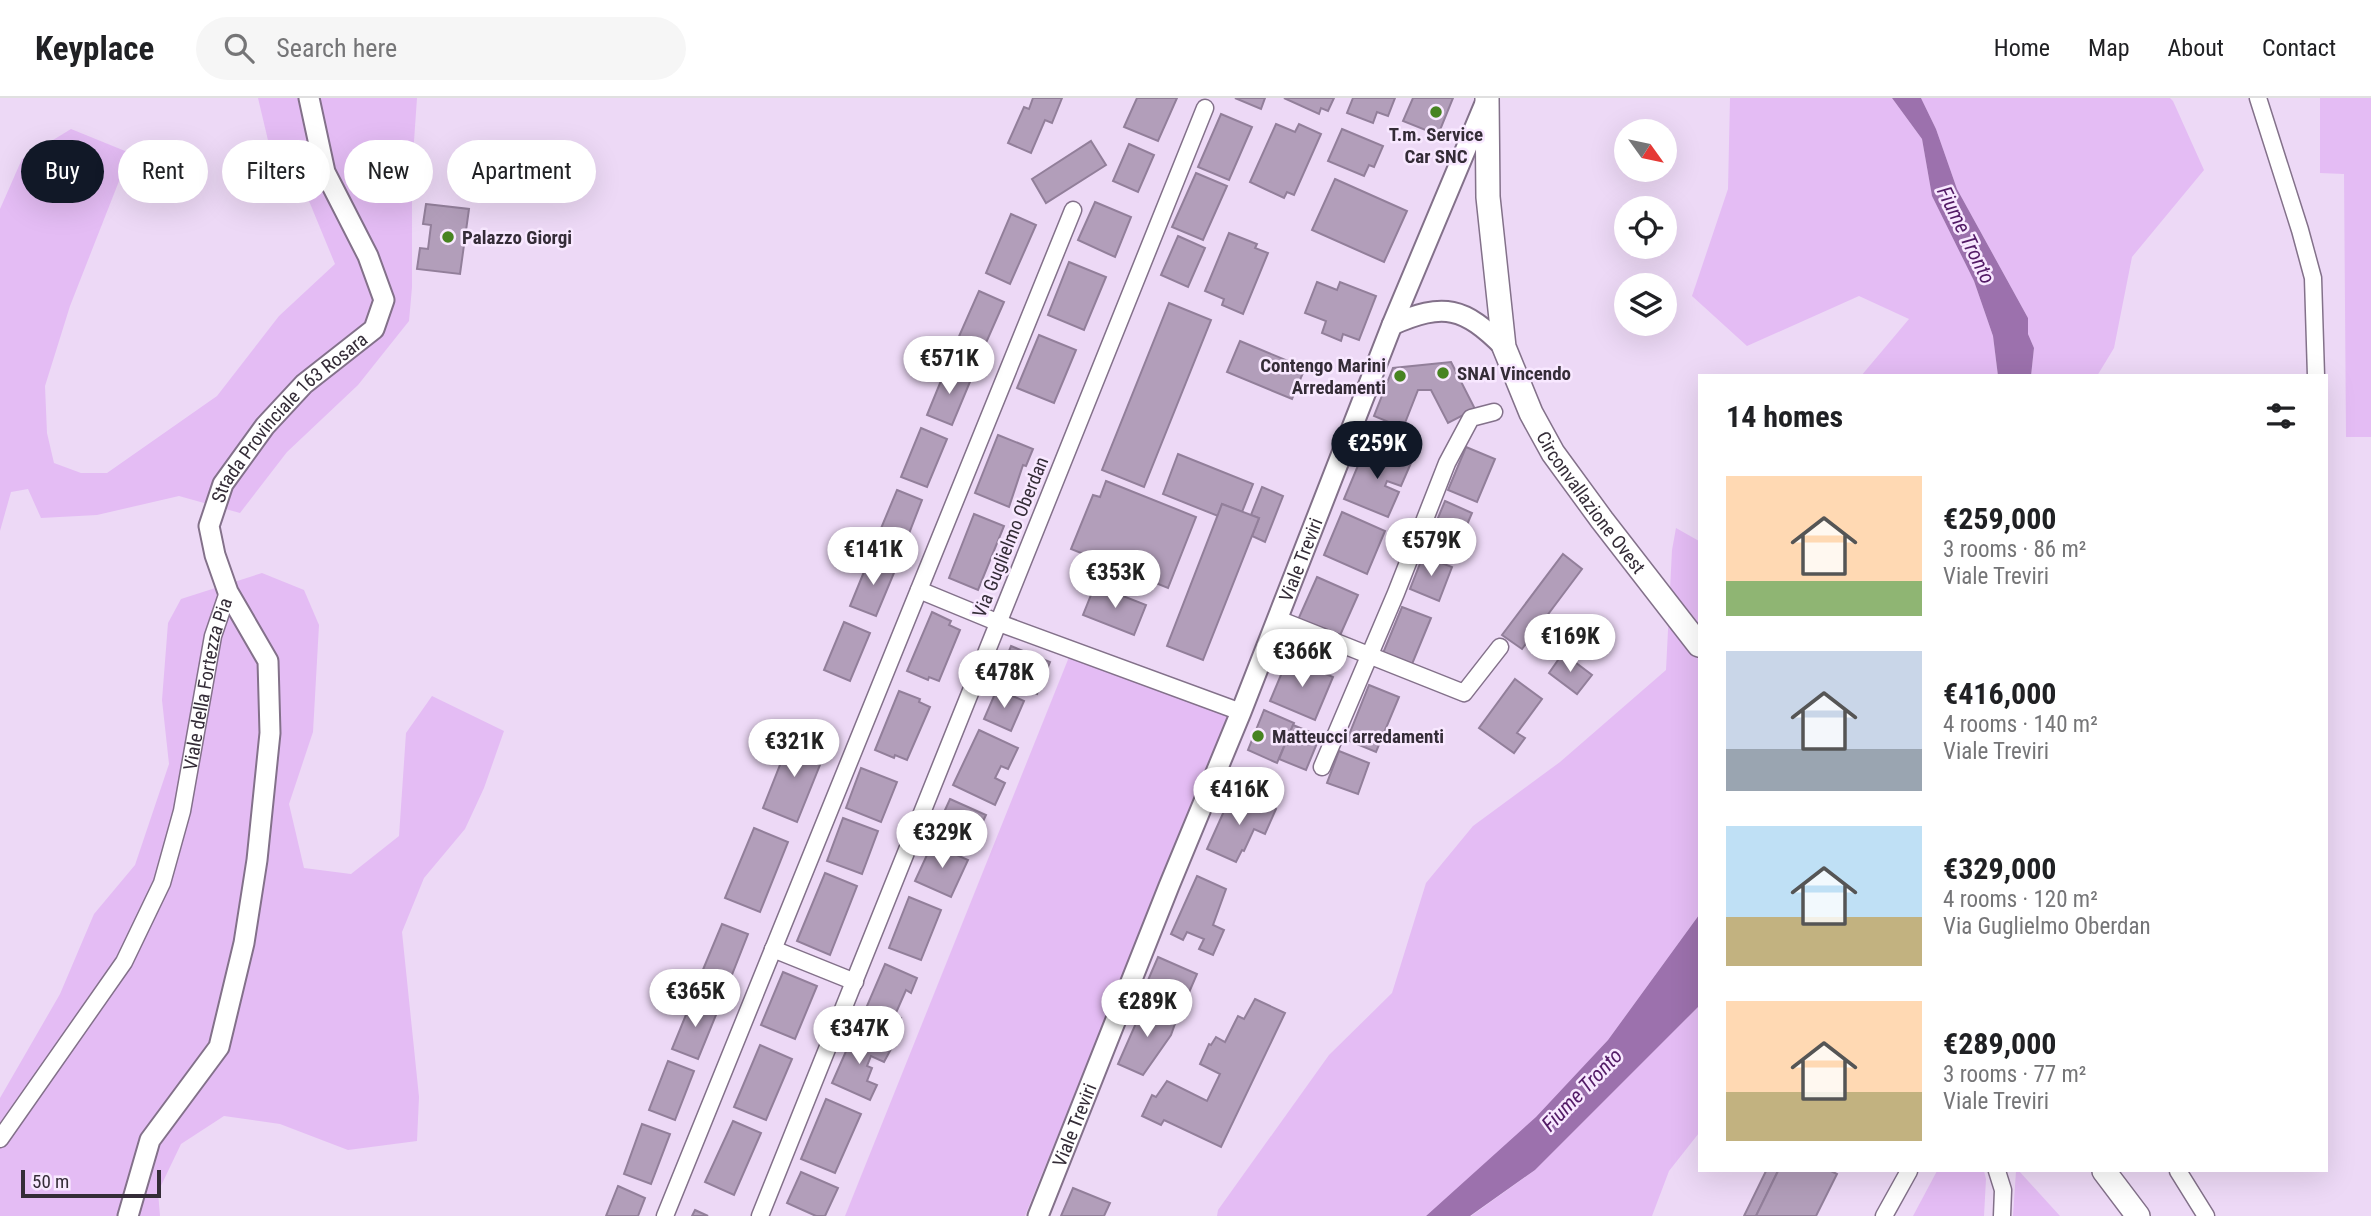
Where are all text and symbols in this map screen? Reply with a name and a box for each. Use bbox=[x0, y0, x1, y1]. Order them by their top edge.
search box bbox=[196, 17, 686, 80]
text: Keyplace bbox=[35, 29, 154, 68]
icon: search bbox=[220, 29, 258, 67]
text: Search here bbox=[276, 33, 397, 63]
text: Home bbox=[1994, 34, 2050, 62]
text: Map bbox=[2088, 34, 2130, 62]
text: About bbox=[2168, 34, 2224, 62]
text: Contact bbox=[2262, 34, 2336, 62]
marker: T.m. Service Car SNC bbox=[1428, 104, 1444, 120]
north arrow bbox=[1614, 119, 1676, 182]
map controls bbox=[1614, 119, 1677, 336]
place label: T.m. Service Car SNC bbox=[1389, 123, 1483, 168]
chip: Buy bbox=[21, 140, 104, 203]
chip: Rent bbox=[118, 140, 208, 203]
chip: Filters bbox=[222, 140, 330, 203]
chip: New bbox=[344, 140, 433, 203]
chip: Apartment bbox=[447, 140, 596, 203]
water label: Fiume Tronto bbox=[1932, 182, 2000, 288]
button: locate bbox=[1614, 196, 1677, 259]
place label: Palazzo Giorgi bbox=[462, 226, 572, 249]
marker: Palazzo Giorgi bbox=[440, 229, 456, 245]
button: layers bbox=[1614, 273, 1677, 336]
street label: Strada Provinciale 163 Rosara bbox=[207, 328, 372, 506]
pin: €571K bbox=[900, 336, 998, 396]
text: €571K bbox=[919, 345, 979, 372]
place label: Contengo Marini Arredamenti bbox=[1260, 354, 1386, 399]
place label: SNAI Vincendo bbox=[1457, 362, 1571, 385]
marker: SNAI Vincendo bbox=[1435, 365, 1451, 381]
marker: Contengo Marini Arredamenti bbox=[1392, 368, 1408, 384]
icon: filters bbox=[2262, 397, 2300, 435]
text: 14 homes bbox=[1726, 399, 1843, 434]
pin: €259K bbox=[1328, 422, 1426, 481]
street label: Circonvallazione Ovest bbox=[1531, 427, 1650, 578]
text: €259K bbox=[1347, 430, 1407, 457]
street label: Via Guglielmo Oberdan bbox=[968, 453, 1053, 621]
text: €259,000 bbox=[1943, 501, 2056, 536]
icon: home bbox=[1782, 504, 1866, 588]
street label: Viale Treviri bbox=[1274, 515, 1328, 605]
pin: €579K bbox=[1382, 518, 1480, 578]
text: €579K bbox=[1401, 527, 1461, 554]
pin: €141K bbox=[824, 528, 922, 587]
text: €141K bbox=[843, 536, 903, 563]
text: 3 rooms · 86 m² bbox=[1943, 536, 2086, 563]
pin: €353K bbox=[1066, 550, 1164, 610]
text: €353K bbox=[1085, 559, 1145, 586]
text: Viale Treviri bbox=[1943, 563, 2049, 590]
street label: Viale della Fortezza Pia bbox=[178, 595, 237, 772]
pin: €169K bbox=[1521, 614, 1619, 674]
text: €169K bbox=[1540, 623, 1600, 650]
pin: €366K bbox=[1253, 630, 1351, 689]
text: €366K bbox=[1272, 638, 1332, 665]
pin: €478K bbox=[955, 650, 1053, 710]
text: €478K bbox=[974, 659, 1034, 686]
text: €416,000 bbox=[1943, 676, 2056, 711]
icon: home bbox=[1782, 679, 1866, 763]
text: 4 rooms · 140 m² bbox=[1943, 711, 2098, 738]
pin: €321K bbox=[745, 720, 843, 779]
place label: Matteucci arredamenti bbox=[1272, 725, 1444, 748]
text: €321K bbox=[764, 728, 824, 755]
marker: Matteucci arredamenti bbox=[1250, 728, 1266, 744]
text: Viale Treviri bbox=[1943, 738, 2049, 765]
pin: €416K bbox=[1190, 768, 1288, 827]
text: €416K bbox=[1209, 776, 1269, 803]
pin: €329K bbox=[893, 810, 991, 870]
text: €329K bbox=[912, 819, 972, 846]
text: €329,000 bbox=[1943, 851, 2056, 886]
icon: home bbox=[1782, 854, 1866, 938]
text: 4 rooms · 120 m² bbox=[1943, 886, 2098, 913]
text: Via Guglielmo Oberdan bbox=[1943, 913, 2151, 940]
pin: €365K bbox=[646, 970, 744, 1029]
text: €365K bbox=[665, 978, 725, 1005]
pin: €289K bbox=[1098, 979, 1196, 1039]
text: €289K bbox=[1117, 988, 1177, 1015]
pin: €347K bbox=[810, 1006, 908, 1066]
text: €347K bbox=[829, 1015, 889, 1042]
text: €289,000 bbox=[1943, 1026, 2056, 1061]
icon: home bbox=[1782, 1029, 1866, 1113]
water label: Fiume Tronto bbox=[1537, 1044, 1627, 1136]
text: 3 rooms · 77 m² bbox=[1943, 1061, 2086, 1088]
street label: Viale Treviri bbox=[1048, 1080, 1101, 1170]
text: Viale Treviri bbox=[1943, 1088, 2049, 1115]
scale bar bbox=[21, 1167, 161, 1199]
text: 50 m bbox=[32, 1170, 69, 1193]

